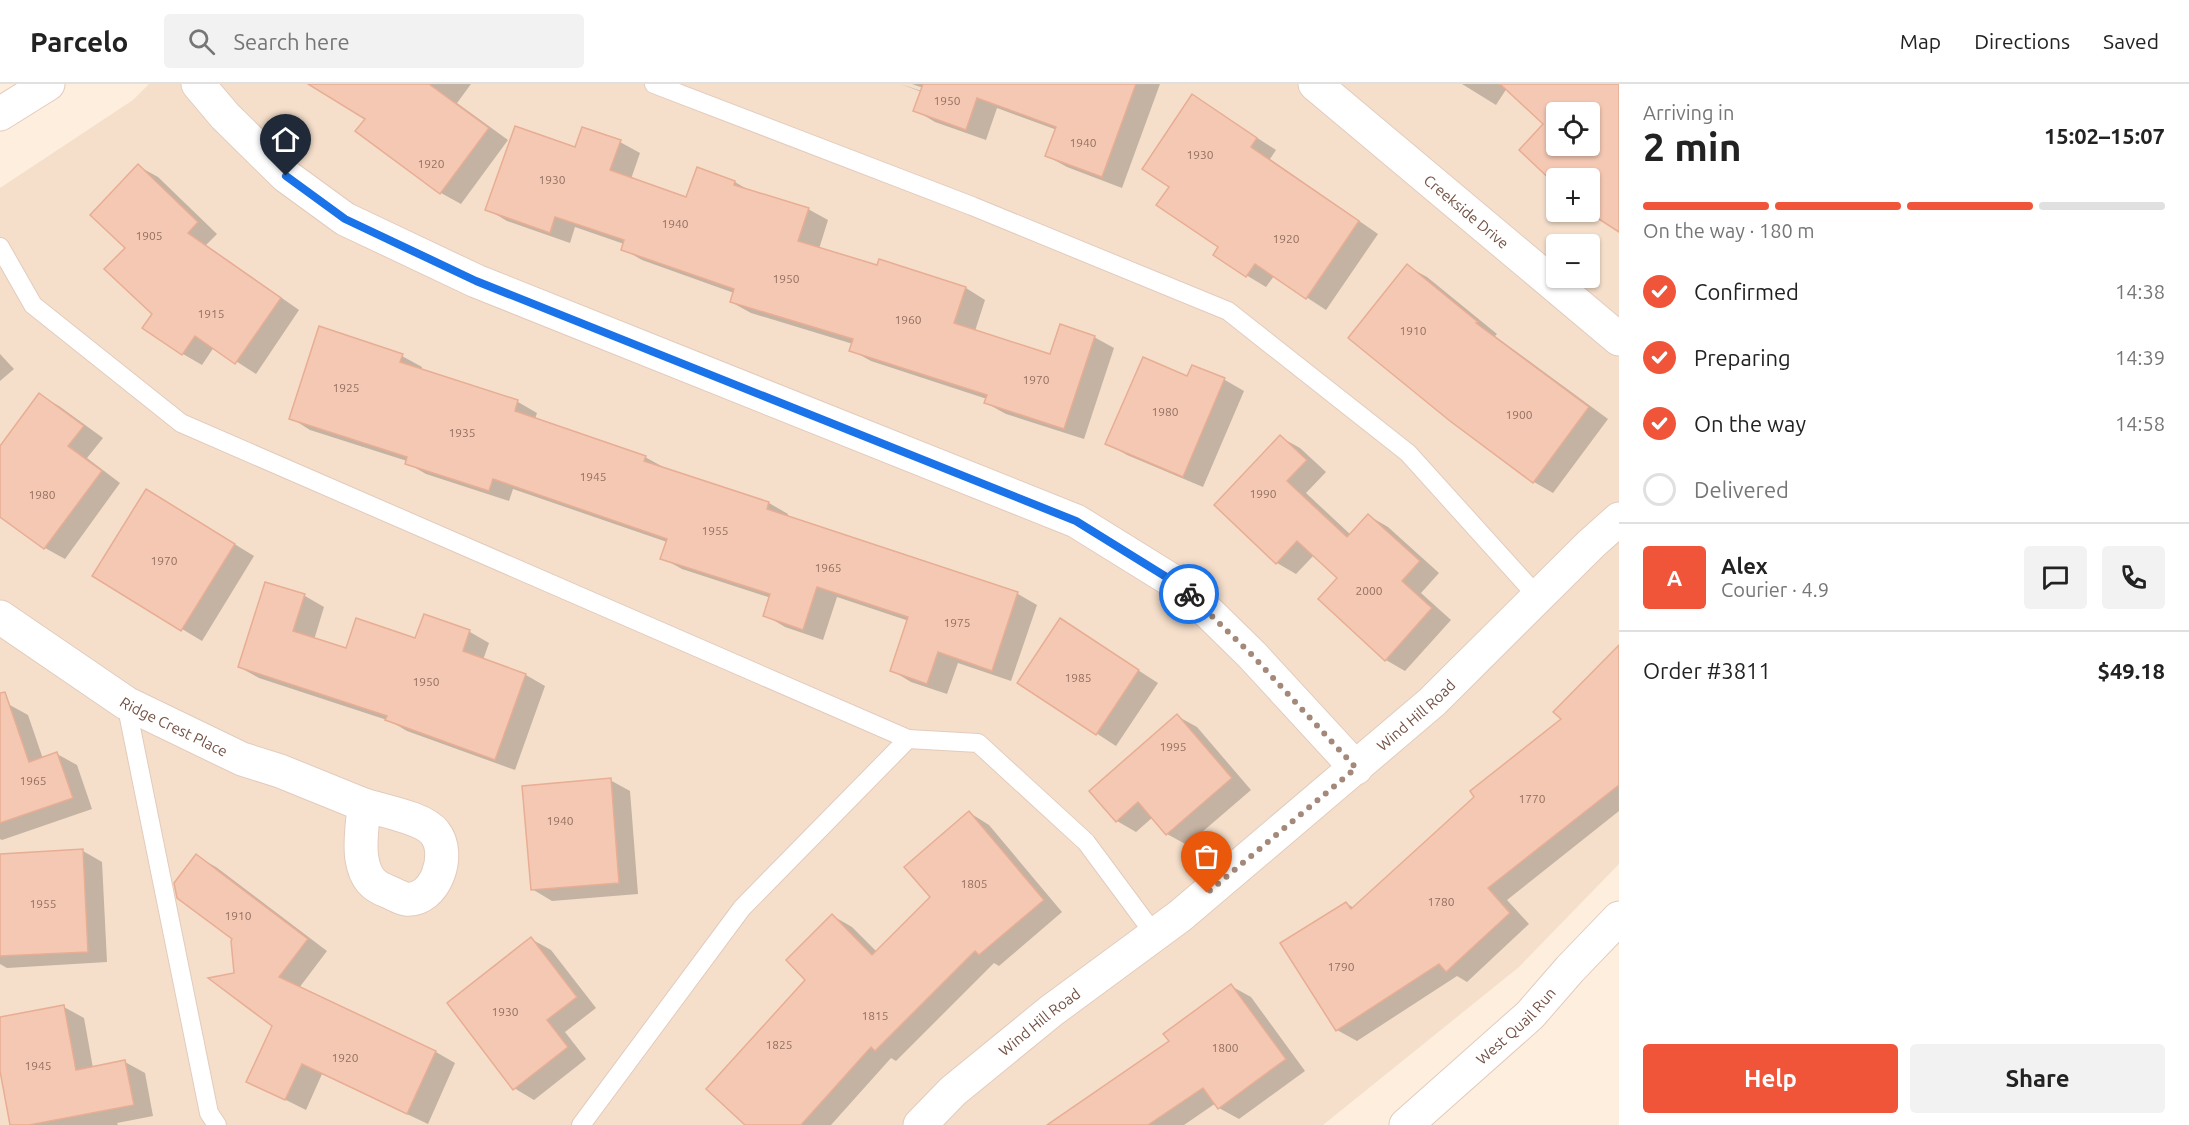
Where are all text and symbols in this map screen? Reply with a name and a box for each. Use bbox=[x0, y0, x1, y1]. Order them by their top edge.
search box bbox=[164, 14, 584, 68]
icon: search bbox=[185, 25, 218, 58]
text: Parcelo bbox=[30, 26, 128, 57]
text: Search here bbox=[233, 29, 350, 54]
text: Map bbox=[1900, 29, 1941, 53]
text: Directions bbox=[1974, 29, 2070, 53]
text: Saved bbox=[2103, 29, 2159, 53]
house number: 1950 bbox=[933, 94, 961, 107]
text: Arriving in bbox=[1643, 101, 1734, 124]
map controls bbox=[1546, 102, 1600, 288]
button: locate bbox=[1546, 102, 1600, 156]
pin bbox=[260, 114, 311, 176]
icon: home bbox=[269, 123, 302, 156]
text: 15:02–15:07 bbox=[2044, 123, 2165, 148]
text: 2 min bbox=[1643, 125, 1742, 168]
house number: 1940 bbox=[1069, 136, 1097, 149]
house number: 1930 bbox=[1186, 148, 1214, 161]
house number: 1920 bbox=[417, 157, 445, 170]
button: + bbox=[1546, 168, 1600, 222]
street label: Creekside Drive bbox=[1421, 171, 1512, 252]
house number: 1930 bbox=[538, 173, 566, 186]
house number: 1940 bbox=[661, 217, 689, 230]
text: On the way · 180 m bbox=[1643, 219, 1815, 242]
house number: 1905 bbox=[135, 229, 163, 242]
house number: 1920 bbox=[1272, 232, 1300, 245]
button: − bbox=[1546, 234, 1600, 288]
house number: 1950 bbox=[772, 272, 800, 285]
icon: check bbox=[1643, 275, 1676, 308]
text: Confirmed bbox=[1694, 279, 1799, 304]
text: 14:38 bbox=[2115, 280, 2165, 303]
house number: 1915 bbox=[197, 307, 225, 320]
house number: 1960 bbox=[894, 313, 922, 326]
house number: 1910 bbox=[1399, 324, 1427, 337]
icon: check bbox=[1643, 341, 1676, 374]
text: Preparing bbox=[1694, 345, 1791, 370]
text: 14:39 bbox=[2115, 346, 2165, 369]
house number: 1970 bbox=[1022, 373, 1050, 386]
house number: 1925 bbox=[332, 381, 360, 394]
house number: 1980 bbox=[1151, 405, 1179, 418]
icon: check bbox=[1643, 407, 1676, 440]
house number: 1900 bbox=[1505, 408, 1533, 421]
text: On the way bbox=[1694, 411, 1806, 436]
text: 14:58 bbox=[2115, 412, 2165, 435]
house number: 1935 bbox=[448, 426, 476, 439]
house number: 1945 bbox=[579, 470, 607, 483]
text: Delivered bbox=[1694, 477, 1789, 502]
house number: 1990 bbox=[1249, 487, 1277, 500]
house number: 1980 bbox=[28, 488, 56, 501]
house number: 1955 bbox=[701, 524, 729, 537]
button: chat bbox=[2024, 546, 2087, 609]
button: phone bbox=[2102, 546, 2165, 609]
text: Alex bbox=[1721, 553, 1768, 578]
house number: 1970 bbox=[150, 554, 178, 567]
house number: 1965 bbox=[814, 561, 842, 574]
courier bbox=[1159, 564, 1219, 624]
text: A bbox=[1667, 565, 1682, 590]
icon: bike bbox=[1173, 578, 1206, 611]
text: Courier · 4.9 bbox=[1721, 578, 1829, 601]
house number: 2000 bbox=[1355, 584, 1383, 597]
house number: 1975 bbox=[943, 616, 971, 629]
text: Order #3811 bbox=[1643, 658, 1771, 683]
text: $49.18 bbox=[2098, 658, 2165, 683]
house number: 1985 bbox=[1064, 671, 1092, 684]
house number: 1950 bbox=[412, 675, 440, 688]
street label: Wind Hill Road bbox=[1373, 676, 1458, 754]
street label: Ridge Crest Place bbox=[117, 693, 231, 759]
house number: 1995 bbox=[1159, 740, 1187, 753]
house number: 1965 bbox=[19, 774, 47, 787]
house number: 1770 bbox=[1518, 792, 1546, 805]
house number: 1940 bbox=[546, 814, 574, 827]
pin bbox=[1181, 831, 1232, 893]
icon: bag bbox=[1190, 840, 1223, 873]
house number: 1805 bbox=[960, 877, 988, 890]
house number: 1780 bbox=[1427, 895, 1455, 908]
house number: 1955 bbox=[29, 897, 57, 910]
house number: 1910 bbox=[224, 909, 252, 922]
house number: 1790 bbox=[1327, 960, 1355, 973]
street label: Wind Hill Road bbox=[995, 984, 1083, 1059]
street label: West Quail Run bbox=[1472, 984, 1559, 1067]
house number: 1930 bbox=[491, 1005, 519, 1018]
house number: 1815 bbox=[861, 1009, 889, 1022]
house number: 1825 bbox=[765, 1038, 793, 1051]
house number: 1800 bbox=[1211, 1041, 1239, 1054]
button: Help bbox=[1643, 1044, 1898, 1113]
button: Share bbox=[1910, 1044, 2165, 1113]
house number: 1920 bbox=[331, 1051, 359, 1064]
house number: 1945 bbox=[24, 1059, 52, 1072]

